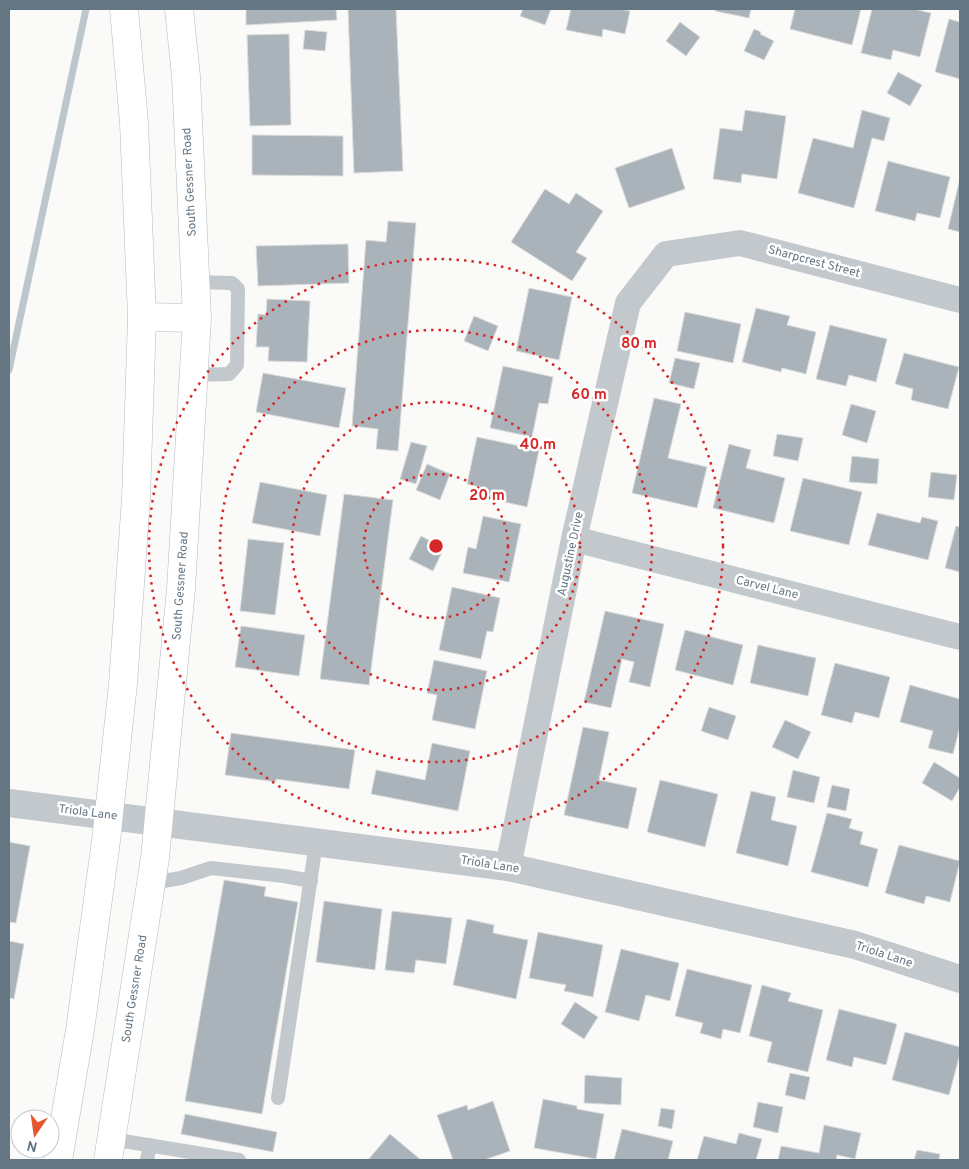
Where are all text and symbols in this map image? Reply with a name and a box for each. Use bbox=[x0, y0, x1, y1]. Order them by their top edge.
street label: South Gessner Road bbox=[179, 127, 201, 237]
street label: Sharpcrest Street bbox=[766, 242, 862, 282]
text: 80 m bbox=[621, 335, 657, 354]
text: 60 m bbox=[571, 386, 607, 405]
text: 40 m bbox=[520, 436, 556, 455]
text: 20 m bbox=[469, 487, 505, 506]
street label: Augustine Drive bbox=[554, 510, 588, 598]
street label: South Gessner Road bbox=[169, 531, 193, 641]
centre of rings bbox=[427, 537, 445, 555]
street label: Carvel Lane bbox=[734, 572, 800, 604]
street label: Triola Lane bbox=[58, 801, 118, 825]
street label: Triola Lane bbox=[460, 852, 520, 878]
street label: South Gessner Road bbox=[119, 934, 151, 1044]
street label: Triola Lane bbox=[853, 938, 915, 972]
north arrow bbox=[10, 1109, 60, 1159]
text: N bbox=[26, 1136, 39, 1155]

